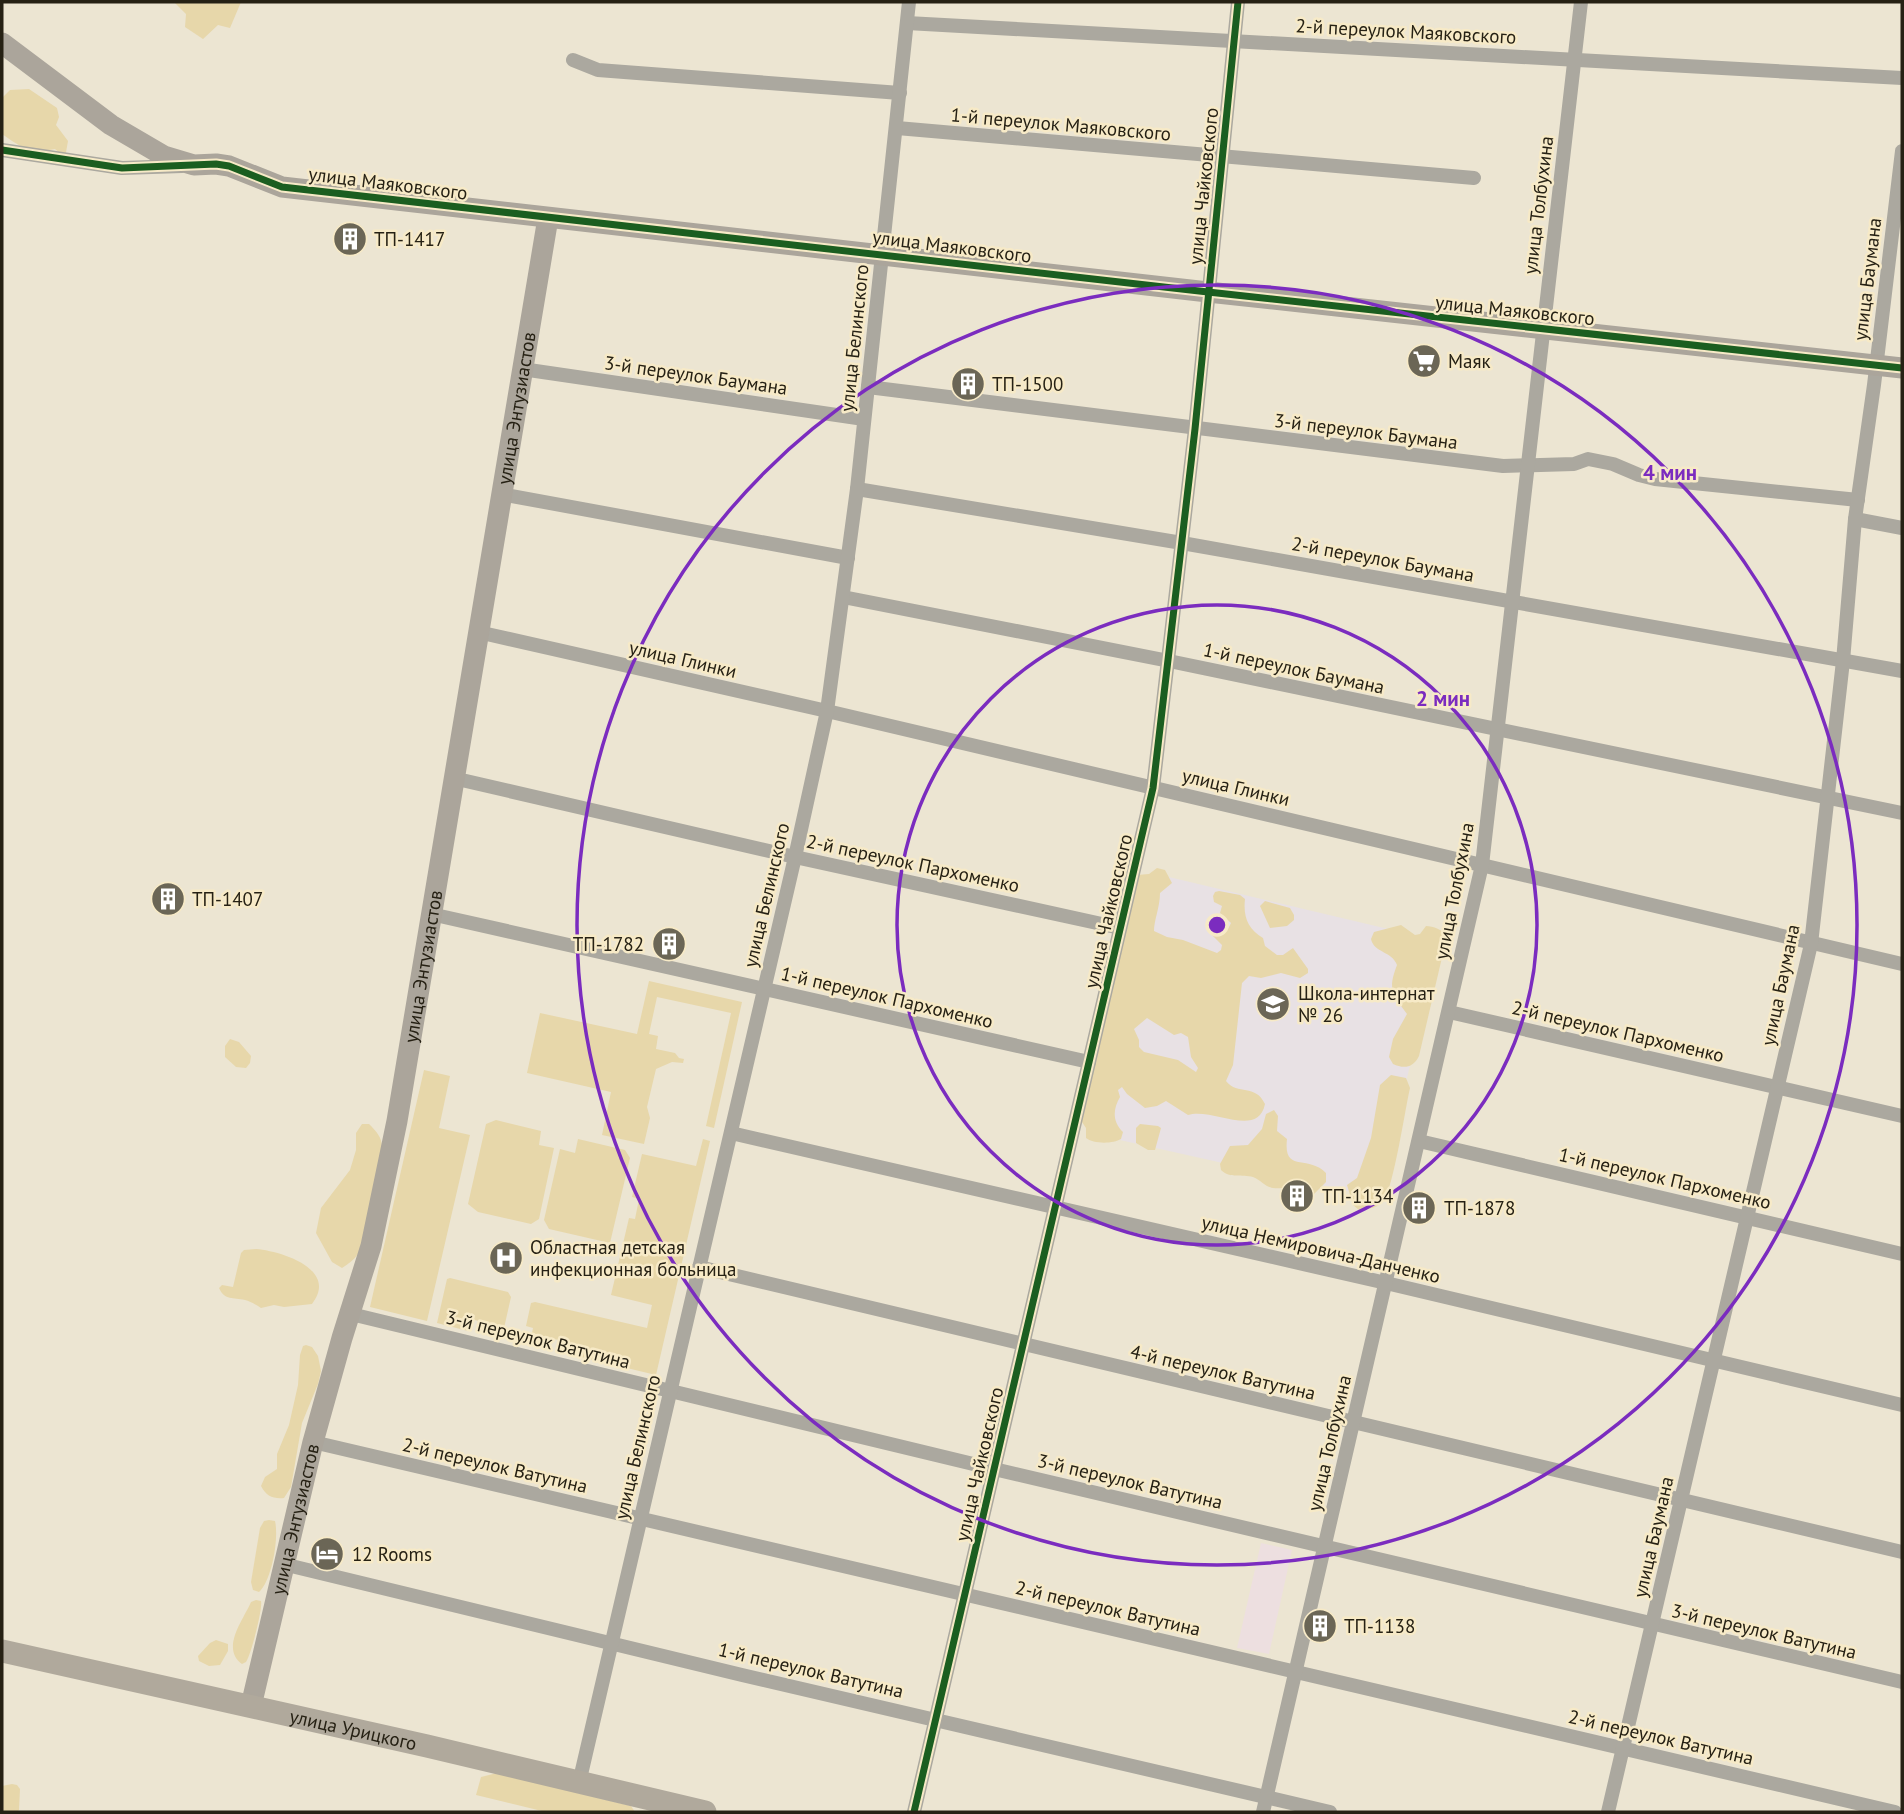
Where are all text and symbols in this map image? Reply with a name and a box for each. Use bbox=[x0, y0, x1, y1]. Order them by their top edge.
street label: 2-й переулок Маяковского bbox=[1295, 13, 1517, 49]
street label: 1-й переулок Маяковского bbox=[950, 102, 1172, 146]
street label: улица Чайковского bbox=[1183, 106, 1223, 266]
street label: улица Толбухина bbox=[1518, 134, 1558, 276]
street label: улица Маяковского bbox=[307, 161, 469, 205]
street label: улица Баумана bbox=[1848, 216, 1886, 342]
building icon: ТП-1417 bbox=[331, 220, 369, 258]
street label: улица Маяковского bbox=[871, 224, 1033, 268]
place label: ТП-1417 bbox=[374, 227, 445, 251]
street label: улица Белинского bbox=[834, 263, 874, 413]
street label: улица Маяковского bbox=[1434, 290, 1596, 330]
street label: улица Энтузиастов bbox=[492, 330, 541, 486]
supermarket icon: Маяк bbox=[1405, 342, 1443, 380]
place label: Маяк bbox=[1448, 349, 1491, 373]
street label: 3-й переулок Баумана bbox=[603, 350, 789, 400]
building icon: ТП-1500 bbox=[949, 365, 987, 403]
place label: ТП-1500 bbox=[992, 372, 1063, 396]
street label: 3-й переулок Баумана bbox=[1273, 408, 1459, 454]
text: 4 мин bbox=[1643, 459, 1697, 486]
street label: 2-й переулок Баумана bbox=[1290, 531, 1476, 587]
street label: улица Глинки bbox=[627, 635, 739, 683]
street label: 1-й переулок Баумана bbox=[1201, 637, 1387, 699]
text: 2 мин bbox=[1416, 685, 1470, 712]
street label: улица Глинки bbox=[1180, 763, 1292, 811]
street label: улица Белинского bbox=[738, 820, 794, 970]
street label: улица Толбухина bbox=[1429, 820, 1479, 962]
street label: 2-й переулок Пархоменко bbox=[804, 829, 1022, 897]
street label: улица Чайковского bbox=[1079, 831, 1137, 991]
building icon: ТП-1407 bbox=[149, 880, 187, 918]
place label: ТП-1407 bbox=[192, 887, 263, 911]
street label: улица Энтузиастов bbox=[398, 888, 447, 1045]
centre of rings bbox=[1205, 913, 1229, 937]
street label: улица Баумана bbox=[1755, 922, 1805, 1048]
building icon: ТП-1782 bbox=[650, 925, 688, 963]
place label: ТП-1782 bbox=[573, 932, 644, 956]
street label: 1-й переулок Пархоменко bbox=[779, 961, 995, 1033]
place label: Школа-интернат № 26 bbox=[1298, 981, 1435, 1027]
school or university icon: Школа-интернат № 26 bbox=[1254, 985, 1292, 1023]
street label: 2-й переулок Пархоменко bbox=[1510, 995, 1726, 1067]
street label: 1-й переулок Пархоменко bbox=[1557, 1142, 1773, 1214]
building icon: ТП-1134 bbox=[1278, 1177, 1316, 1215]
place label: ТП-1134 bbox=[1322, 1184, 1393, 1208]
building icon: ТП-1878 bbox=[1400, 1189, 1438, 1227]
place label: ТП-1878 bbox=[1444, 1196, 1515, 1220]
street label: улица Немировича-Данченко bbox=[1199, 1210, 1443, 1288]
place label: Областная детская инфекционная больница bbox=[530, 1235, 736, 1281]
hospital icon: Областная детская инфекционная больница bbox=[487, 1239, 525, 1277]
street label: 3-й переулок Ватутина bbox=[443, 1304, 633, 1374]
street label: 4-й переулок Ватутина bbox=[1128, 1339, 1318, 1405]
street label: улица Белинского bbox=[609, 1372, 665, 1522]
street label: улица Толбухина bbox=[1302, 1373, 1356, 1513]
street label: улица Чайковского bbox=[950, 1384, 1008, 1544]
street label: 2-й переулок Ватутина bbox=[400, 1432, 590, 1498]
street label: улица Энтузиастов bbox=[266, 1441, 324, 1597]
street label: 3-й переулок Ватутина bbox=[1035, 1448, 1225, 1514]
street label: улица Баумана bbox=[1627, 1474, 1679, 1600]
hotel icon: 12 Rooms bbox=[308, 1535, 346, 1573]
place label: 12 Rooms bbox=[352, 1542, 432, 1566]
street label: 2-й переулок Ватутина bbox=[1013, 1575, 1203, 1641]
street label: 3-й переулок Ватутина bbox=[1669, 1598, 1859, 1664]
building icon: ТП-1138 bbox=[1301, 1607, 1339, 1645]
place label: ТП-1138 bbox=[1344, 1614, 1415, 1638]
street label: 1-й переулок Ватутина bbox=[716, 1637, 906, 1703]
street label: улица Урицкого bbox=[288, 1704, 419, 1755]
street label: 2-й переулок Ватутина bbox=[1566, 1704, 1756, 1770]

